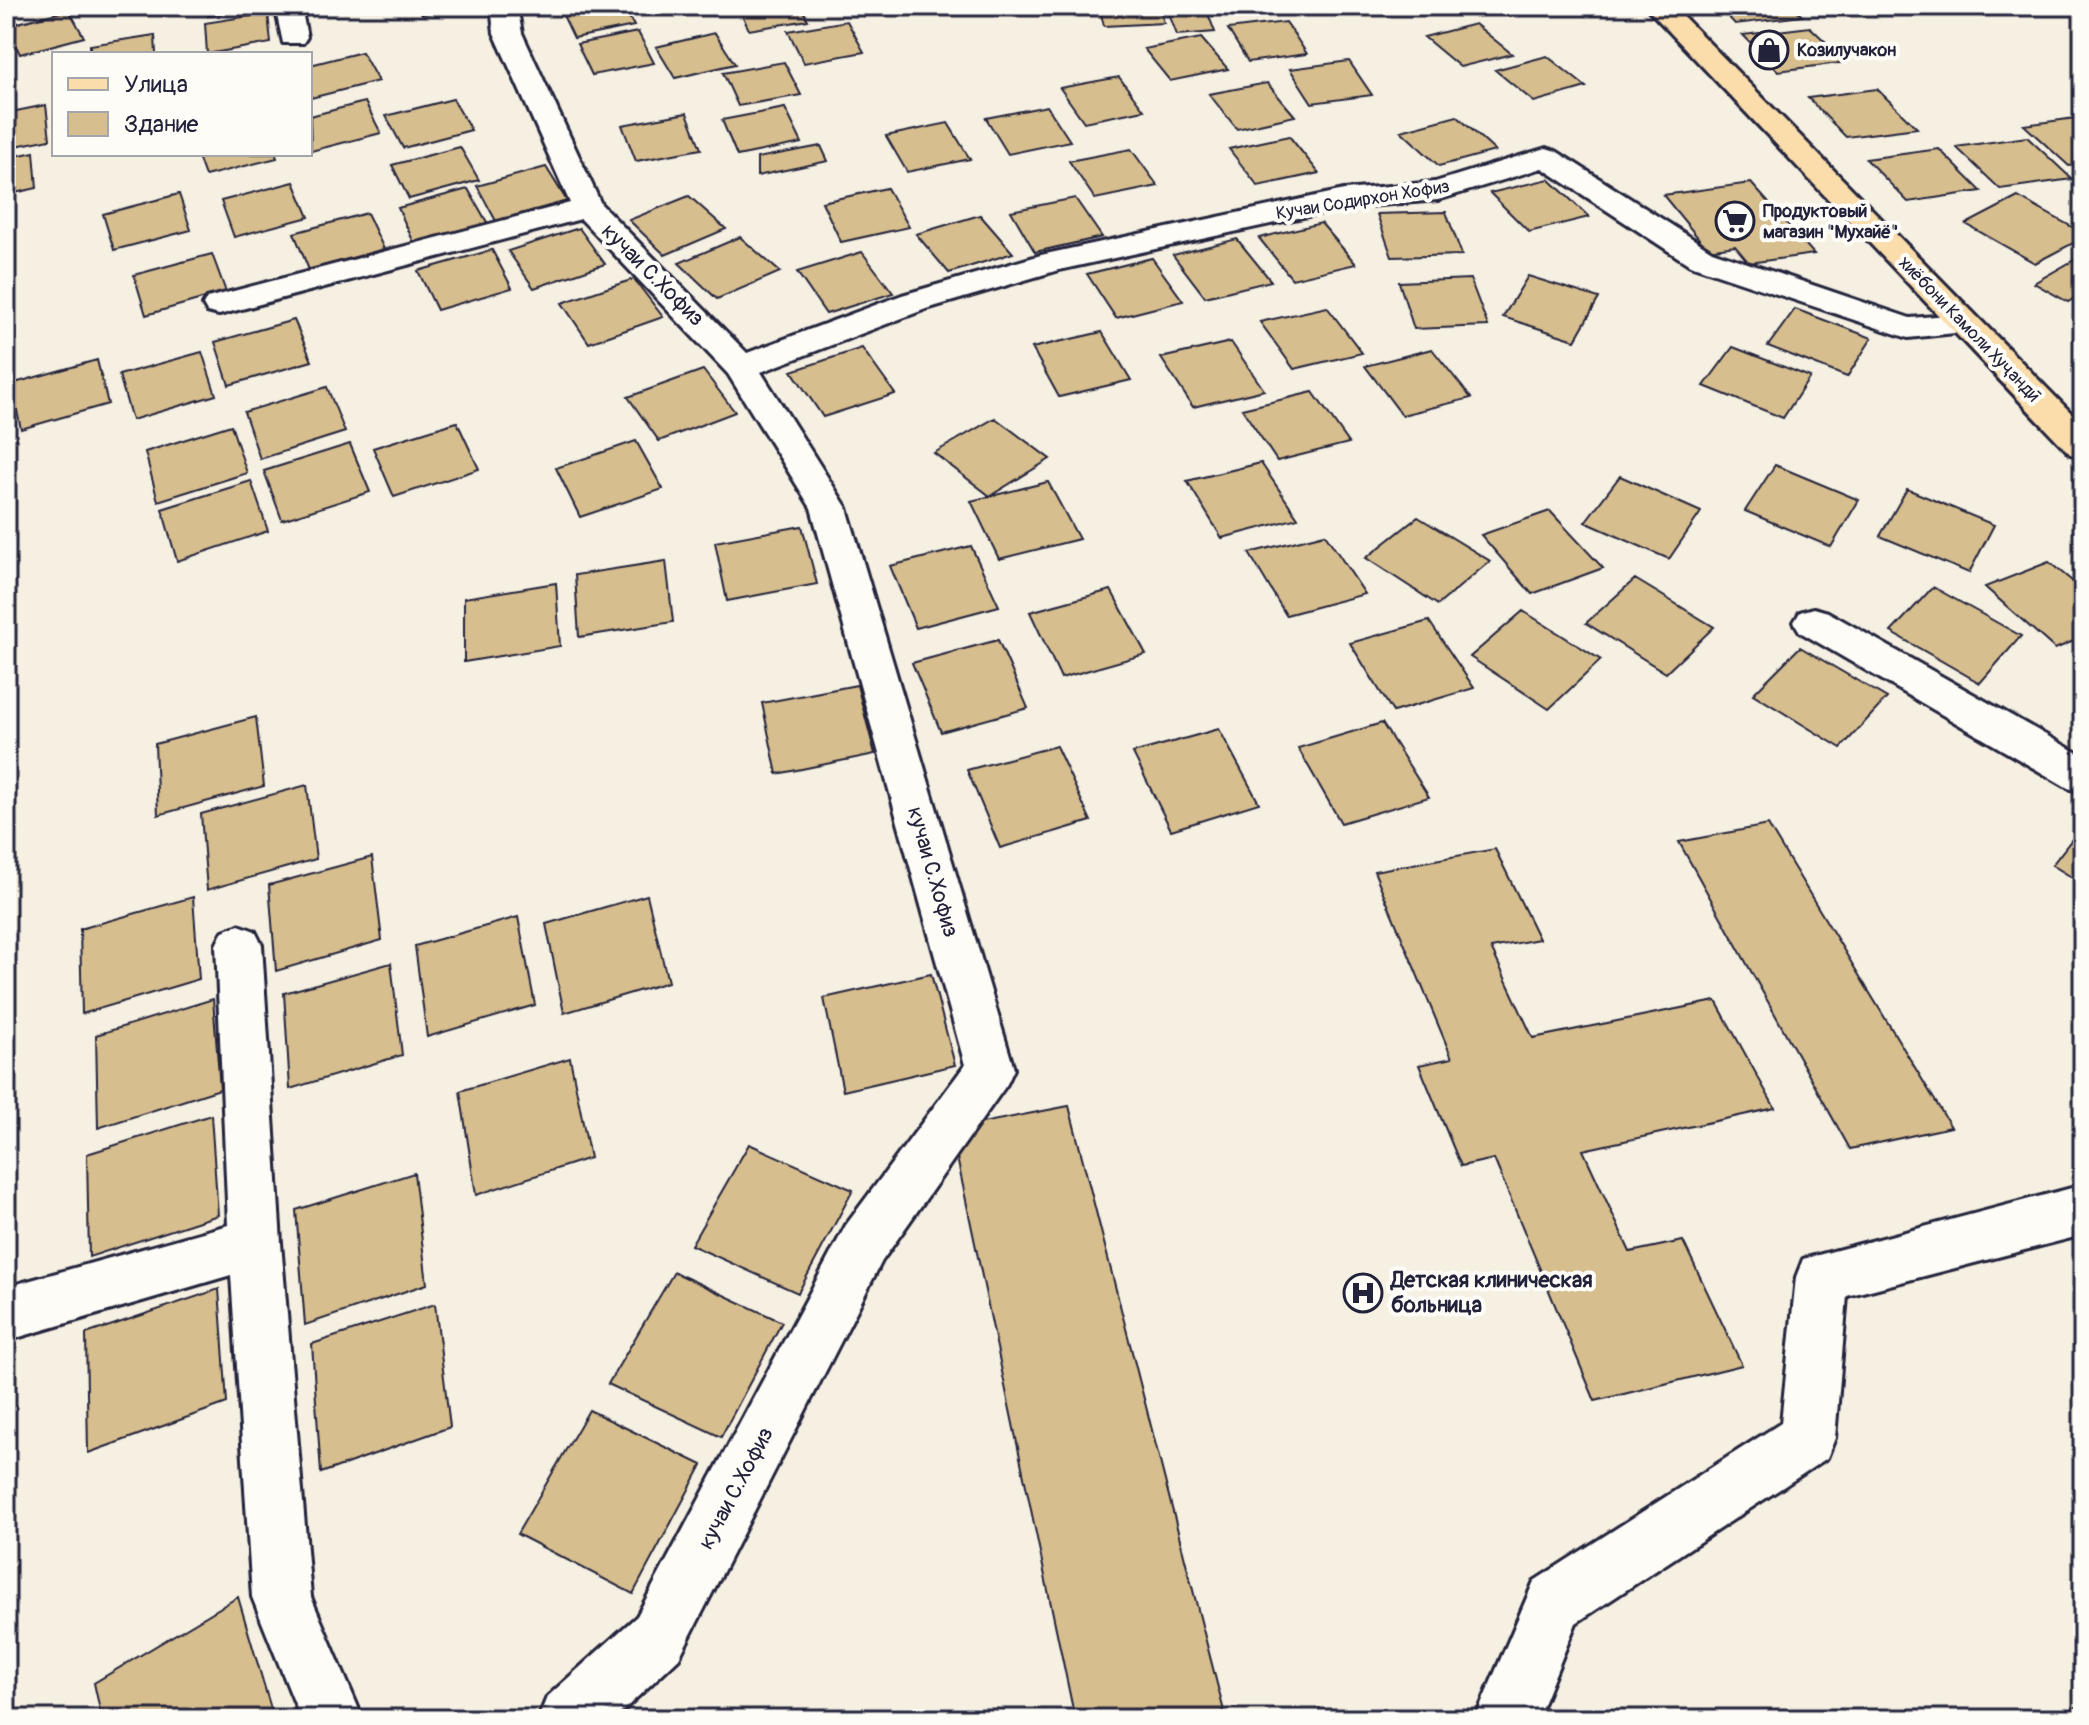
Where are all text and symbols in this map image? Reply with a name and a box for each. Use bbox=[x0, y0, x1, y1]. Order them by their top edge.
shop icon: Козилучакон bbox=[1748, 29, 1790, 71]
place label: Козилучакон bbox=[1797, 39, 1896, 62]
legend bbox=[52, 52, 312, 156]
text: Улица bbox=[124, 70, 188, 99]
text: Здание bbox=[124, 110, 199, 139]
street label: Кучаи Содирхон Хофиз bbox=[1274, 175, 1452, 225]
supermarket icon: Продуктовый магазин "Мухайё" bbox=[1714, 200, 1756, 242]
place label: Продуктовый магазин "Мухайё" bbox=[1763, 200, 1898, 244]
street label: кучаи С.Хофиз bbox=[596, 218, 710, 332]
street label: хиёбони Камоли Хуҷандӣ bbox=[1893, 251, 2047, 409]
street label: кучаи С.Хофиз bbox=[901, 803, 965, 941]
place label: Детская клиническая больница bbox=[1389, 1266, 1592, 1319]
hospital icon: Детская клиническая больница bbox=[1342, 1272, 1384, 1314]
street label: кучаи С.Хофиз bbox=[692, 1422, 780, 1554]

